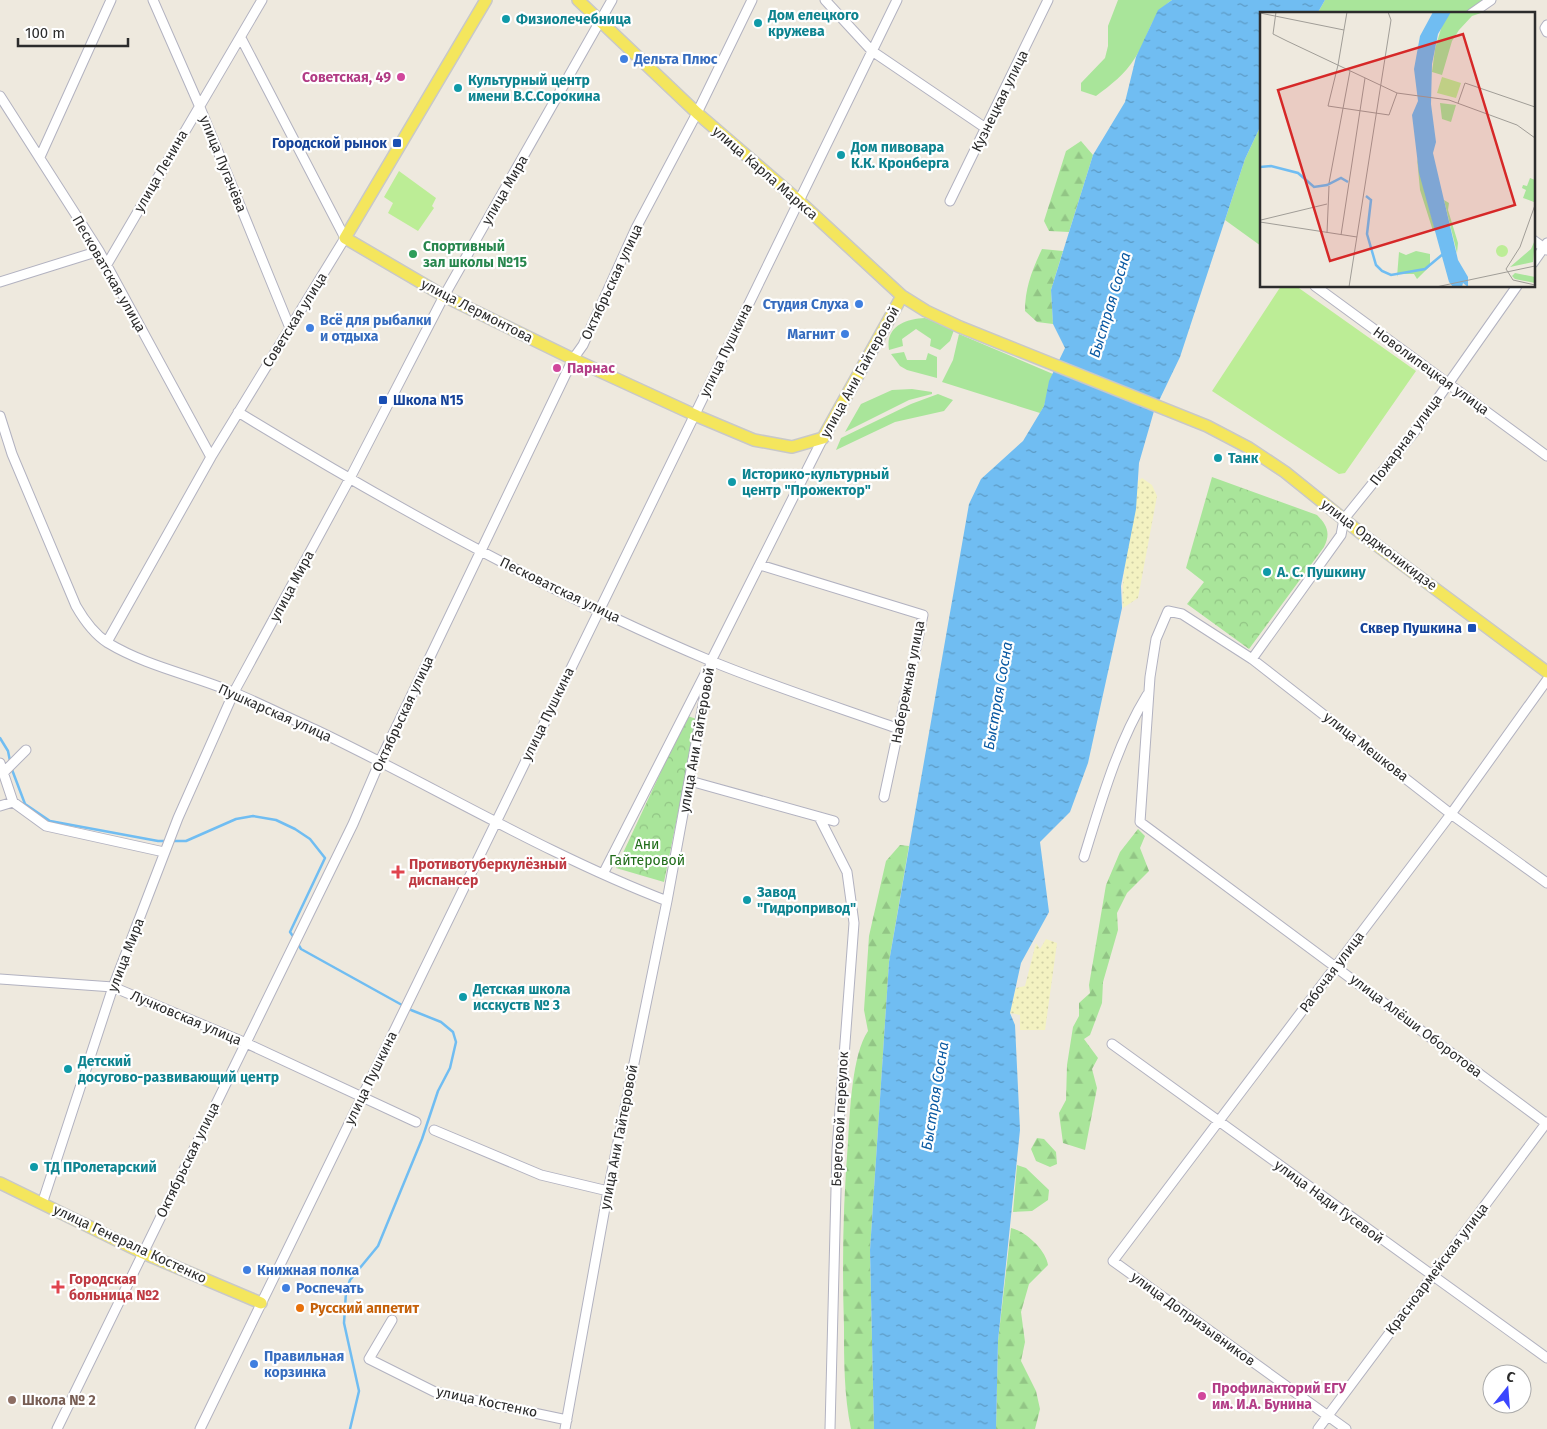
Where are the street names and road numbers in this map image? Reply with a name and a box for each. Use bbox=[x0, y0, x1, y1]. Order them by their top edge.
street label: Кузнецкая улица bbox=[968, 47, 1032, 155]
street label: улица Пугачёва bbox=[196, 113, 250, 215]
street label: улица Карла Маркса bbox=[709, 123, 821, 223]
street label: улица Ленина bbox=[131, 127, 191, 215]
street label: улица Мира bbox=[478, 152, 532, 228]
street label: Песковатская улица bbox=[69, 213, 149, 335]
street label: Октябрьская улица bbox=[578, 221, 646, 343]
street label: Советская улица bbox=[259, 269, 331, 371]
street label: улица Лермонтова bbox=[418, 275, 536, 347]
street label: улица Пушкина bbox=[696, 301, 756, 399]
street label: улица Ани Гайтеровой bbox=[817, 303, 903, 441]
street label: Новолипецкая улица bbox=[1370, 323, 1492, 419]
street label: Пожарная улица bbox=[1366, 391, 1446, 489]
street label: улица Орджоникидзе bbox=[1317, 496, 1441, 594]
street label: улица Мира bbox=[266, 548, 318, 624]
street label: Песковатская улица bbox=[497, 553, 623, 627]
street label: Набережная улица bbox=[888, 619, 928, 745]
street label: Октябрьская улица bbox=[369, 653, 437, 775]
street label: улица Пушкина bbox=[518, 665, 578, 763]
street label: улица Ани Гайтеровой bbox=[676, 666, 718, 814]
street label: Пушкарская улица bbox=[216, 680, 334, 746]
street label: улица Мешкова bbox=[1320, 709, 1412, 785]
street label: улица Мира bbox=[104, 916, 148, 994]
street label: Рабочая улица bbox=[1296, 928, 1368, 1016]
street label: улица Алёши Оборотова bbox=[1346, 971, 1486, 1081]
street label: Лучковская улица bbox=[128, 987, 244, 1049]
street label: улица Пушкина bbox=[341, 1029, 401, 1127]
street label: Береговой переулок bbox=[828, 1050, 852, 1187]
street label: улица Ани Гайтеровой bbox=[597, 1063, 641, 1211]
street label: Октябрьская улица bbox=[153, 1100, 223, 1220]
street label: улица Нади Гусевой bbox=[1271, 1157, 1387, 1247]
street label: Красноармейская улица bbox=[1382, 1200, 1492, 1338]
street label: улица Генерала Костенко bbox=[51, 1201, 209, 1287]
street label: улица Допризывников bbox=[1128, 1268, 1259, 1370]
street label: улица Костенко bbox=[435, 1383, 539, 1421]

